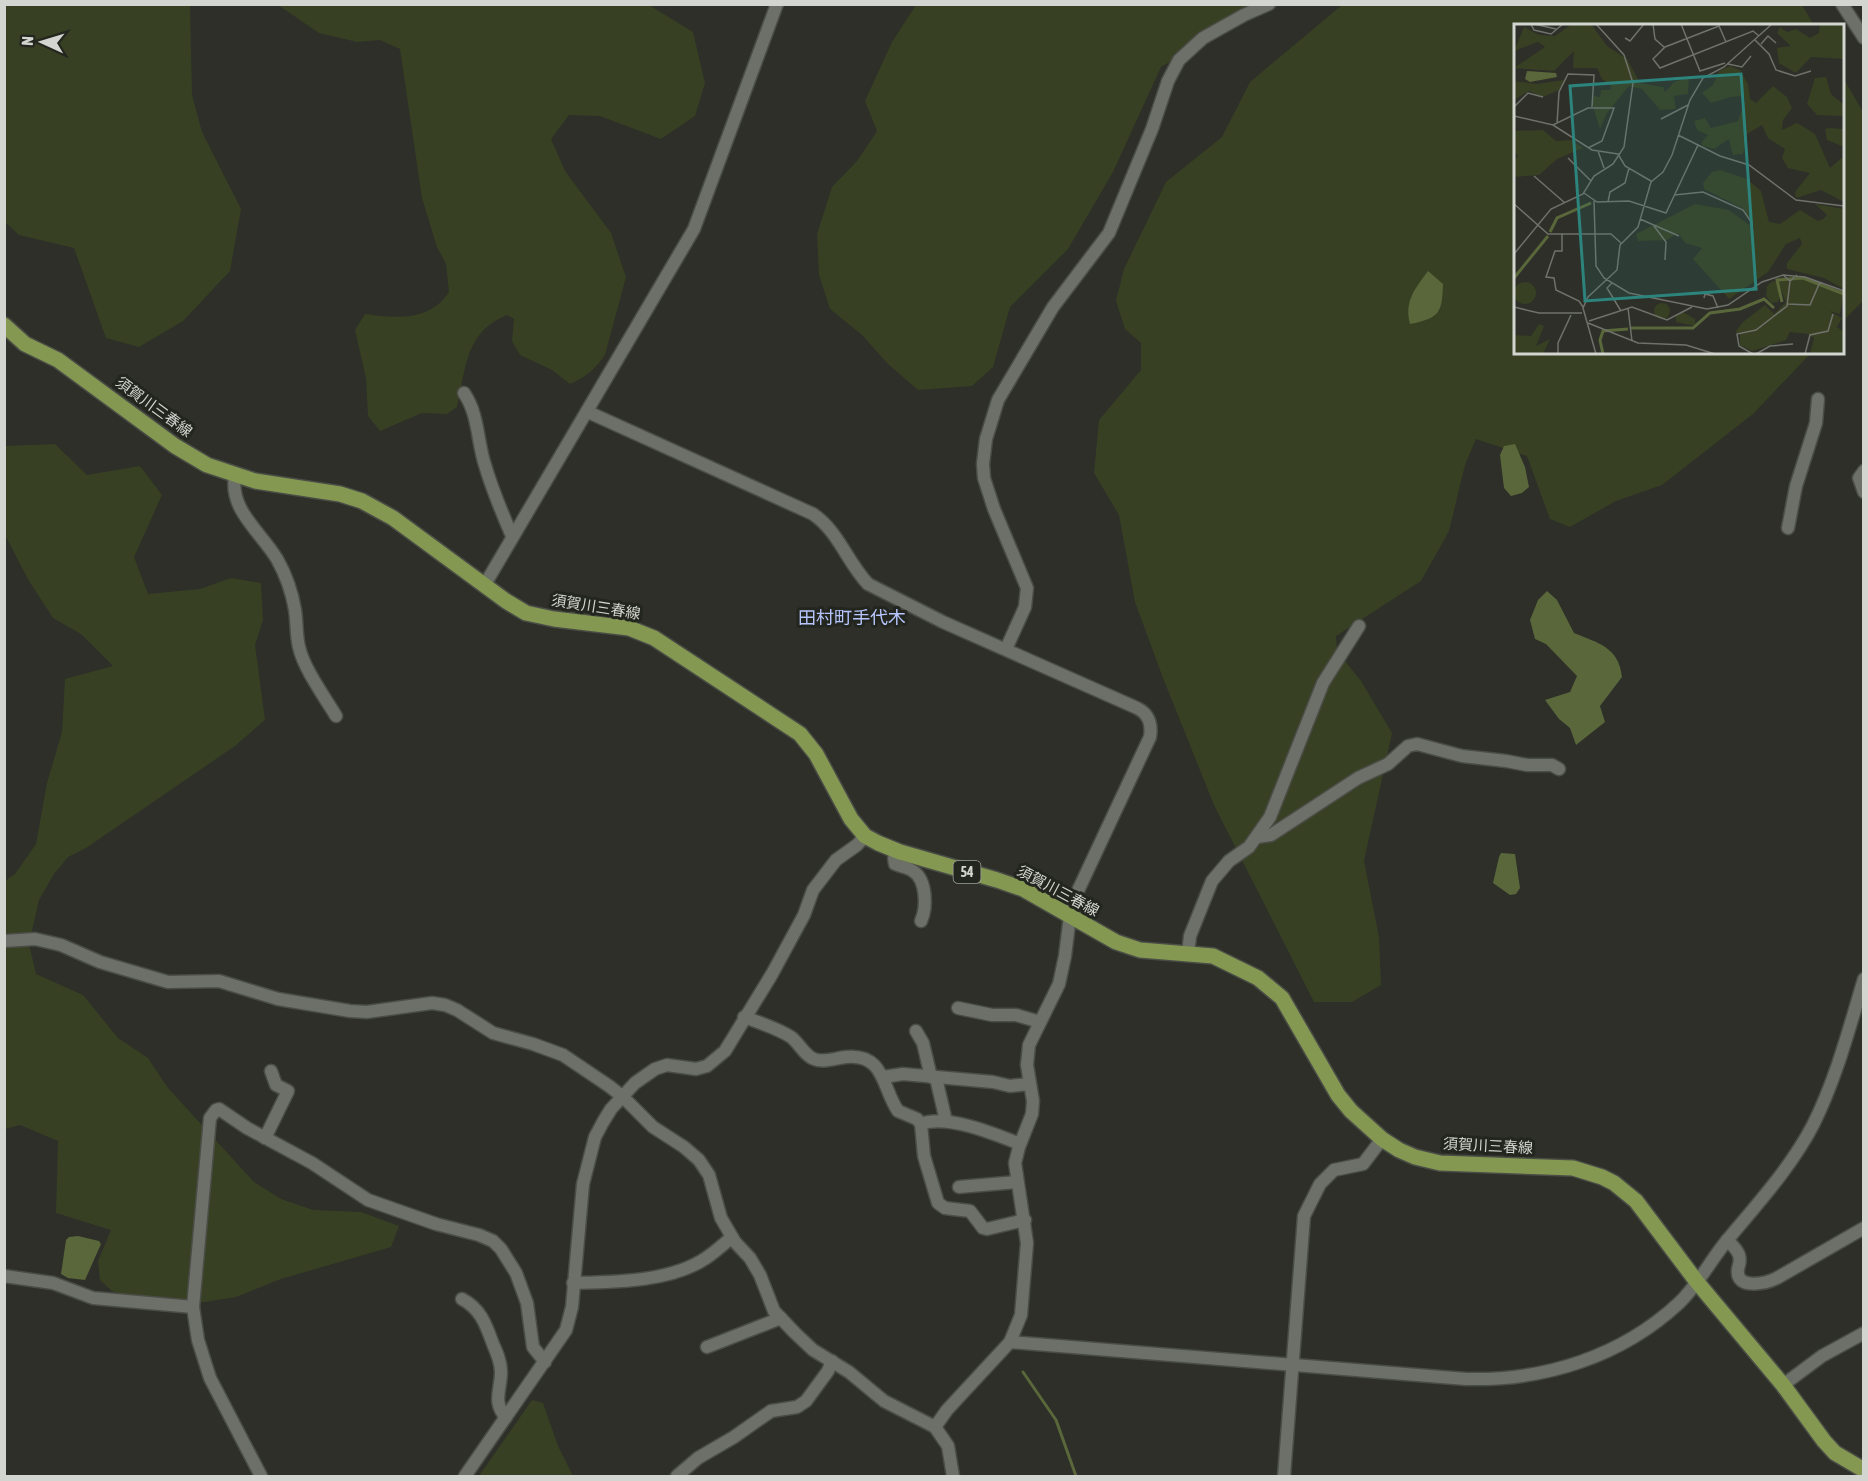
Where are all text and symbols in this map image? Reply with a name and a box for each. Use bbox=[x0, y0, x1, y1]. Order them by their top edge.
north arrow bbox=[12, 12, 72, 72]
inset map bbox=[1514, 24, 1844, 354]
text: N bbox=[18, 36, 36, 46]
street label: 須賀川三春線 bbox=[113, 373, 196, 440]
street label: 須賀川三春線 bbox=[550, 591, 642, 622]
district label: 田村町手代木 bbox=[798, 607, 906, 628]
road number: 54 bbox=[954, 861, 980, 883]
street label: 須賀川三春線 bbox=[1015, 862, 1102, 919]
street label: 須賀川三春線 bbox=[1443, 1135, 1533, 1156]

